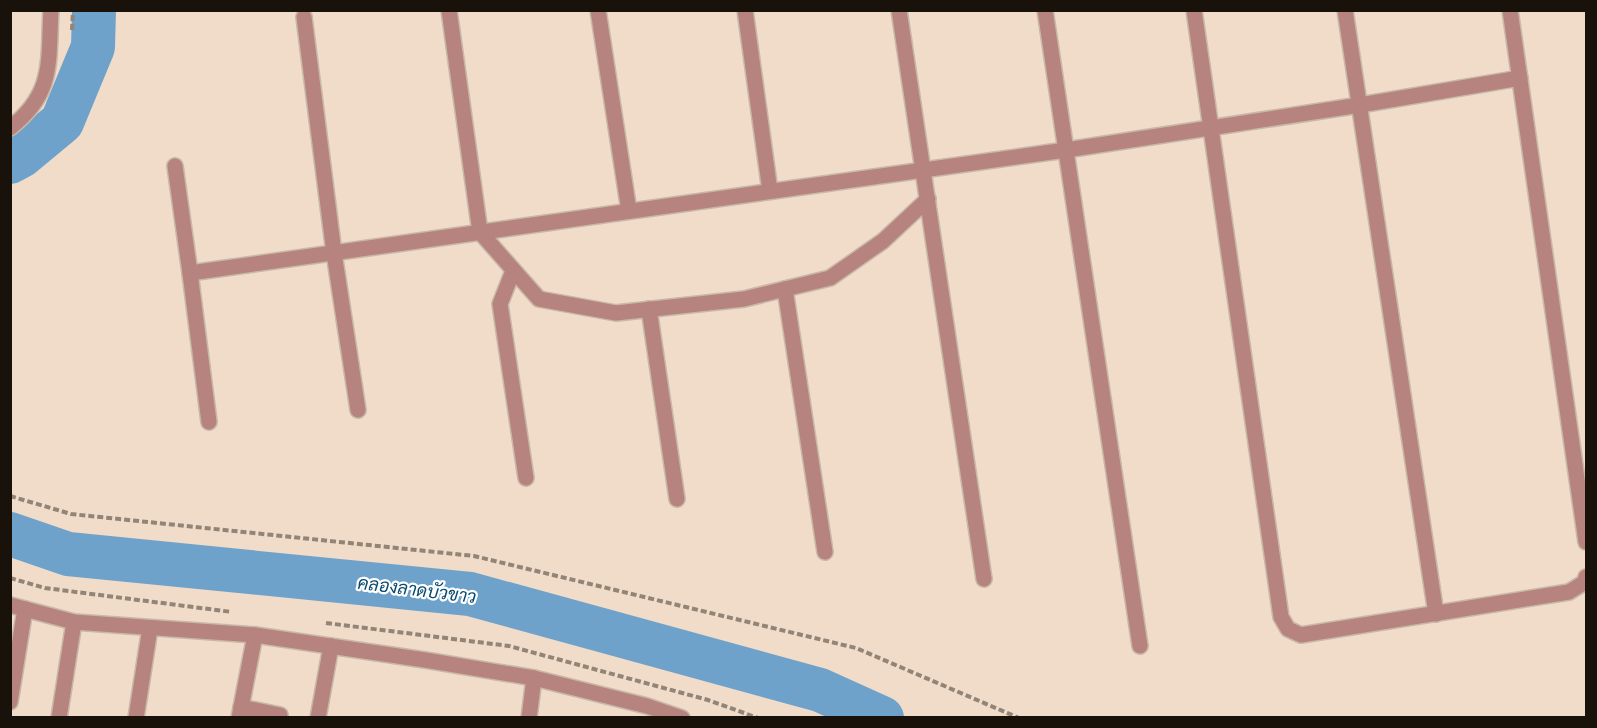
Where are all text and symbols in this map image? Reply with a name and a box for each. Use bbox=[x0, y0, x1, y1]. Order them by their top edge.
water label: คลองลาดบัวขาว bbox=[357, 572, 478, 607]

